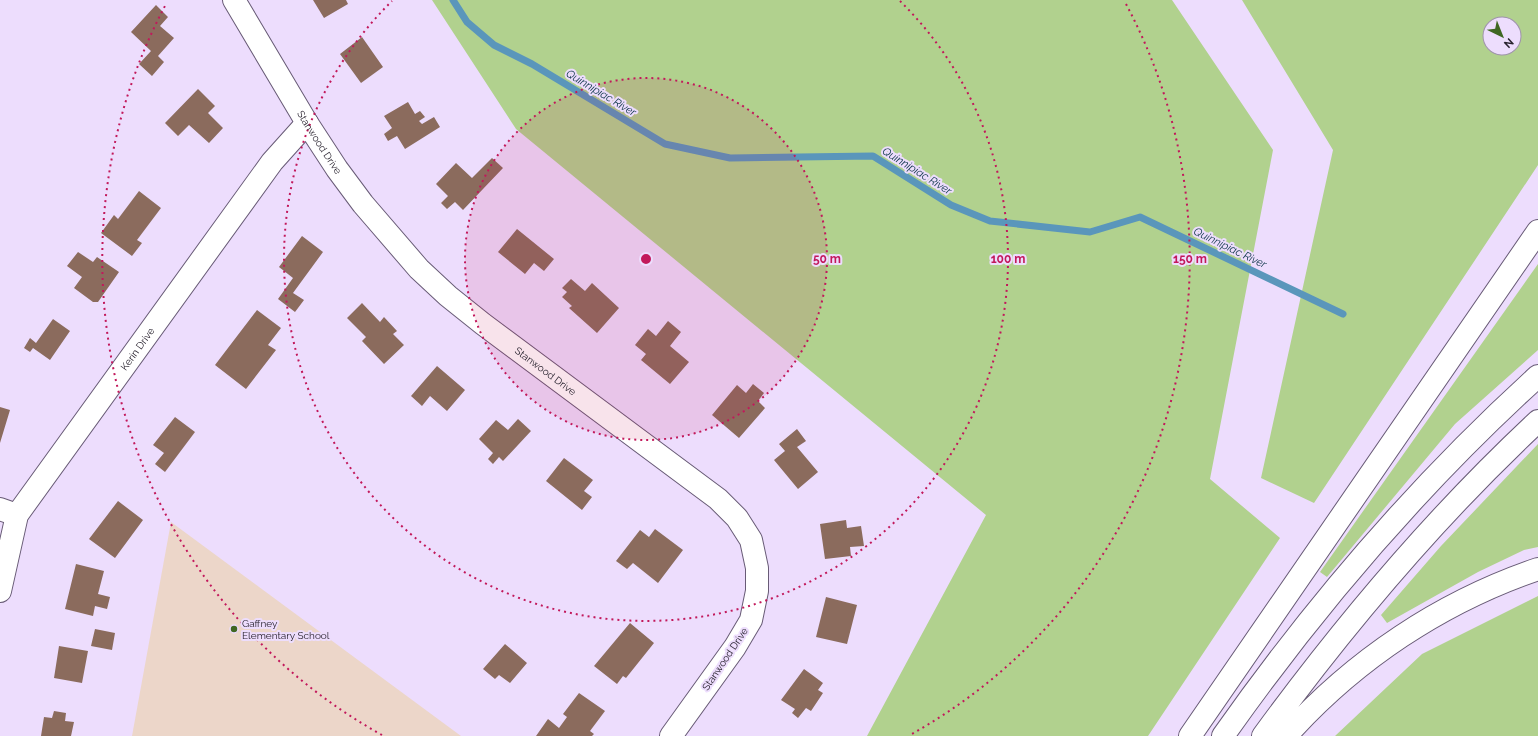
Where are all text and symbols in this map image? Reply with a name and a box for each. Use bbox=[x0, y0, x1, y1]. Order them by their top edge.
north arrow bbox=[1482, 16, 1522, 56]
text: N bbox=[1501, 35, 1516, 51]
water label: Quinnipiac River bbox=[564, 67, 639, 120]
street label: Stanwood Drive bbox=[295, 109, 344, 176]
water label: Quinnipiac River bbox=[880, 144, 955, 198]
water label: Quinnipiac River bbox=[1192, 225, 1270, 272]
centre of rings bbox=[639, 252, 653, 266]
text: 50 m bbox=[813, 252, 841, 266]
text: 100 m bbox=[991, 252, 1025, 266]
text: 150 m bbox=[1173, 252, 1207, 266]
street label: Kerin Drive bbox=[118, 325, 156, 372]
street label: Stanwood Drive bbox=[513, 344, 578, 397]
place label: Gaffney Elementary School bbox=[242, 618, 330, 641]
marker: Gaffney Elementary School bbox=[229, 624, 239, 634]
street label: Stanwood Drive bbox=[700, 626, 750, 692]

